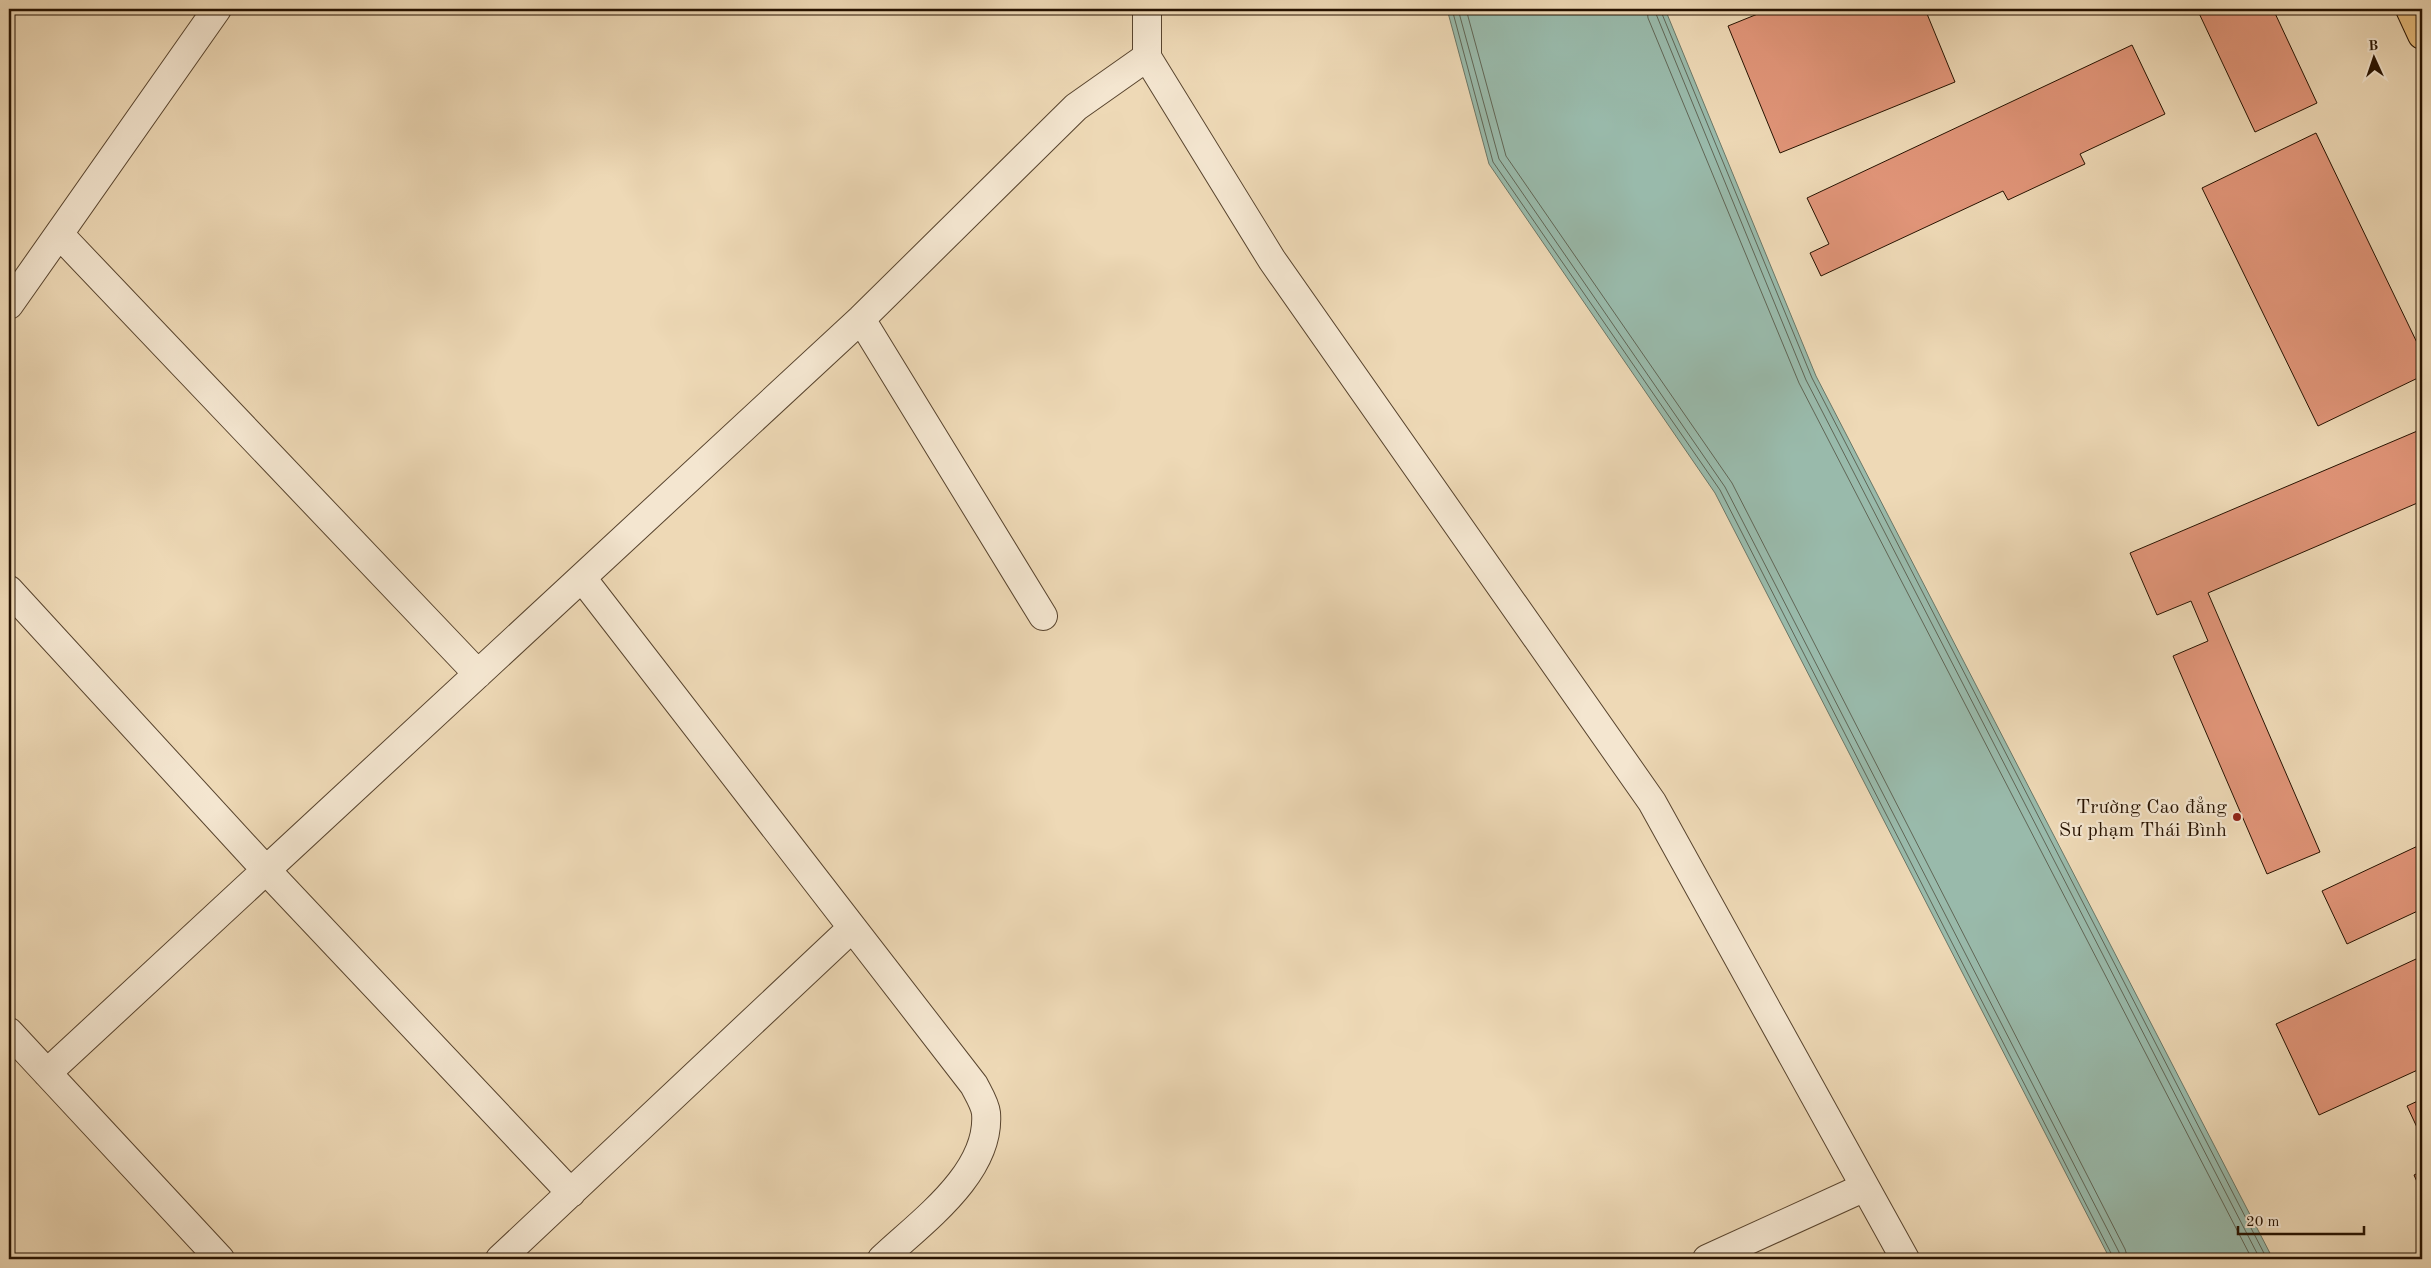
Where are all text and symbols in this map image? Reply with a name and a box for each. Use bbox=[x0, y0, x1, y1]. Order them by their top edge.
north arrow bbox=[2348, 32, 2398, 82]
text: B bbox=[2368, 39, 2379, 53]
place label: Trường Cao đẳng Sư phạm Thái Bình bbox=[2059, 796, 2227, 841]
marker: Trường Cao đẳng Sư phạm Thái Bình bbox=[2231, 811, 2243, 823]
scale bar bbox=[2238, 1203, 2365, 1235]
text: 20 m bbox=[2246, 1215, 2280, 1230]

